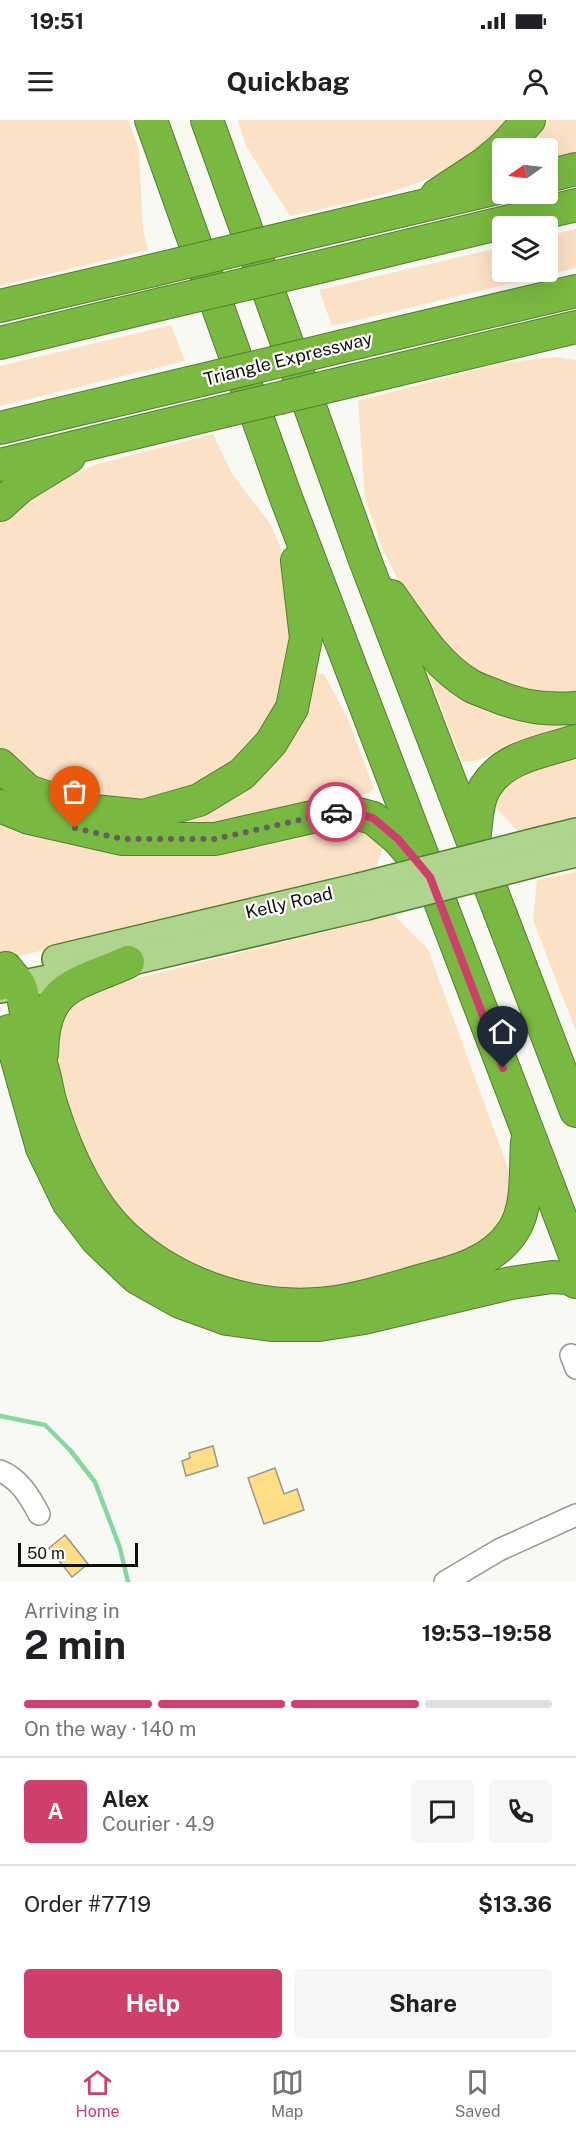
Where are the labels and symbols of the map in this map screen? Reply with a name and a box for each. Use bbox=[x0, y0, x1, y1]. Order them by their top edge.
north arrow bbox=[492, 138, 558, 204]
street label: Triangle Expressway bbox=[202, 327, 375, 390]
pin bbox=[49, 766, 100, 828]
courier bbox=[306, 782, 366, 842]
street label: Kelly Road bbox=[243, 882, 335, 923]
pin bbox=[477, 1006, 528, 1068]
scale bar bbox=[18, 1540, 138, 1568]

